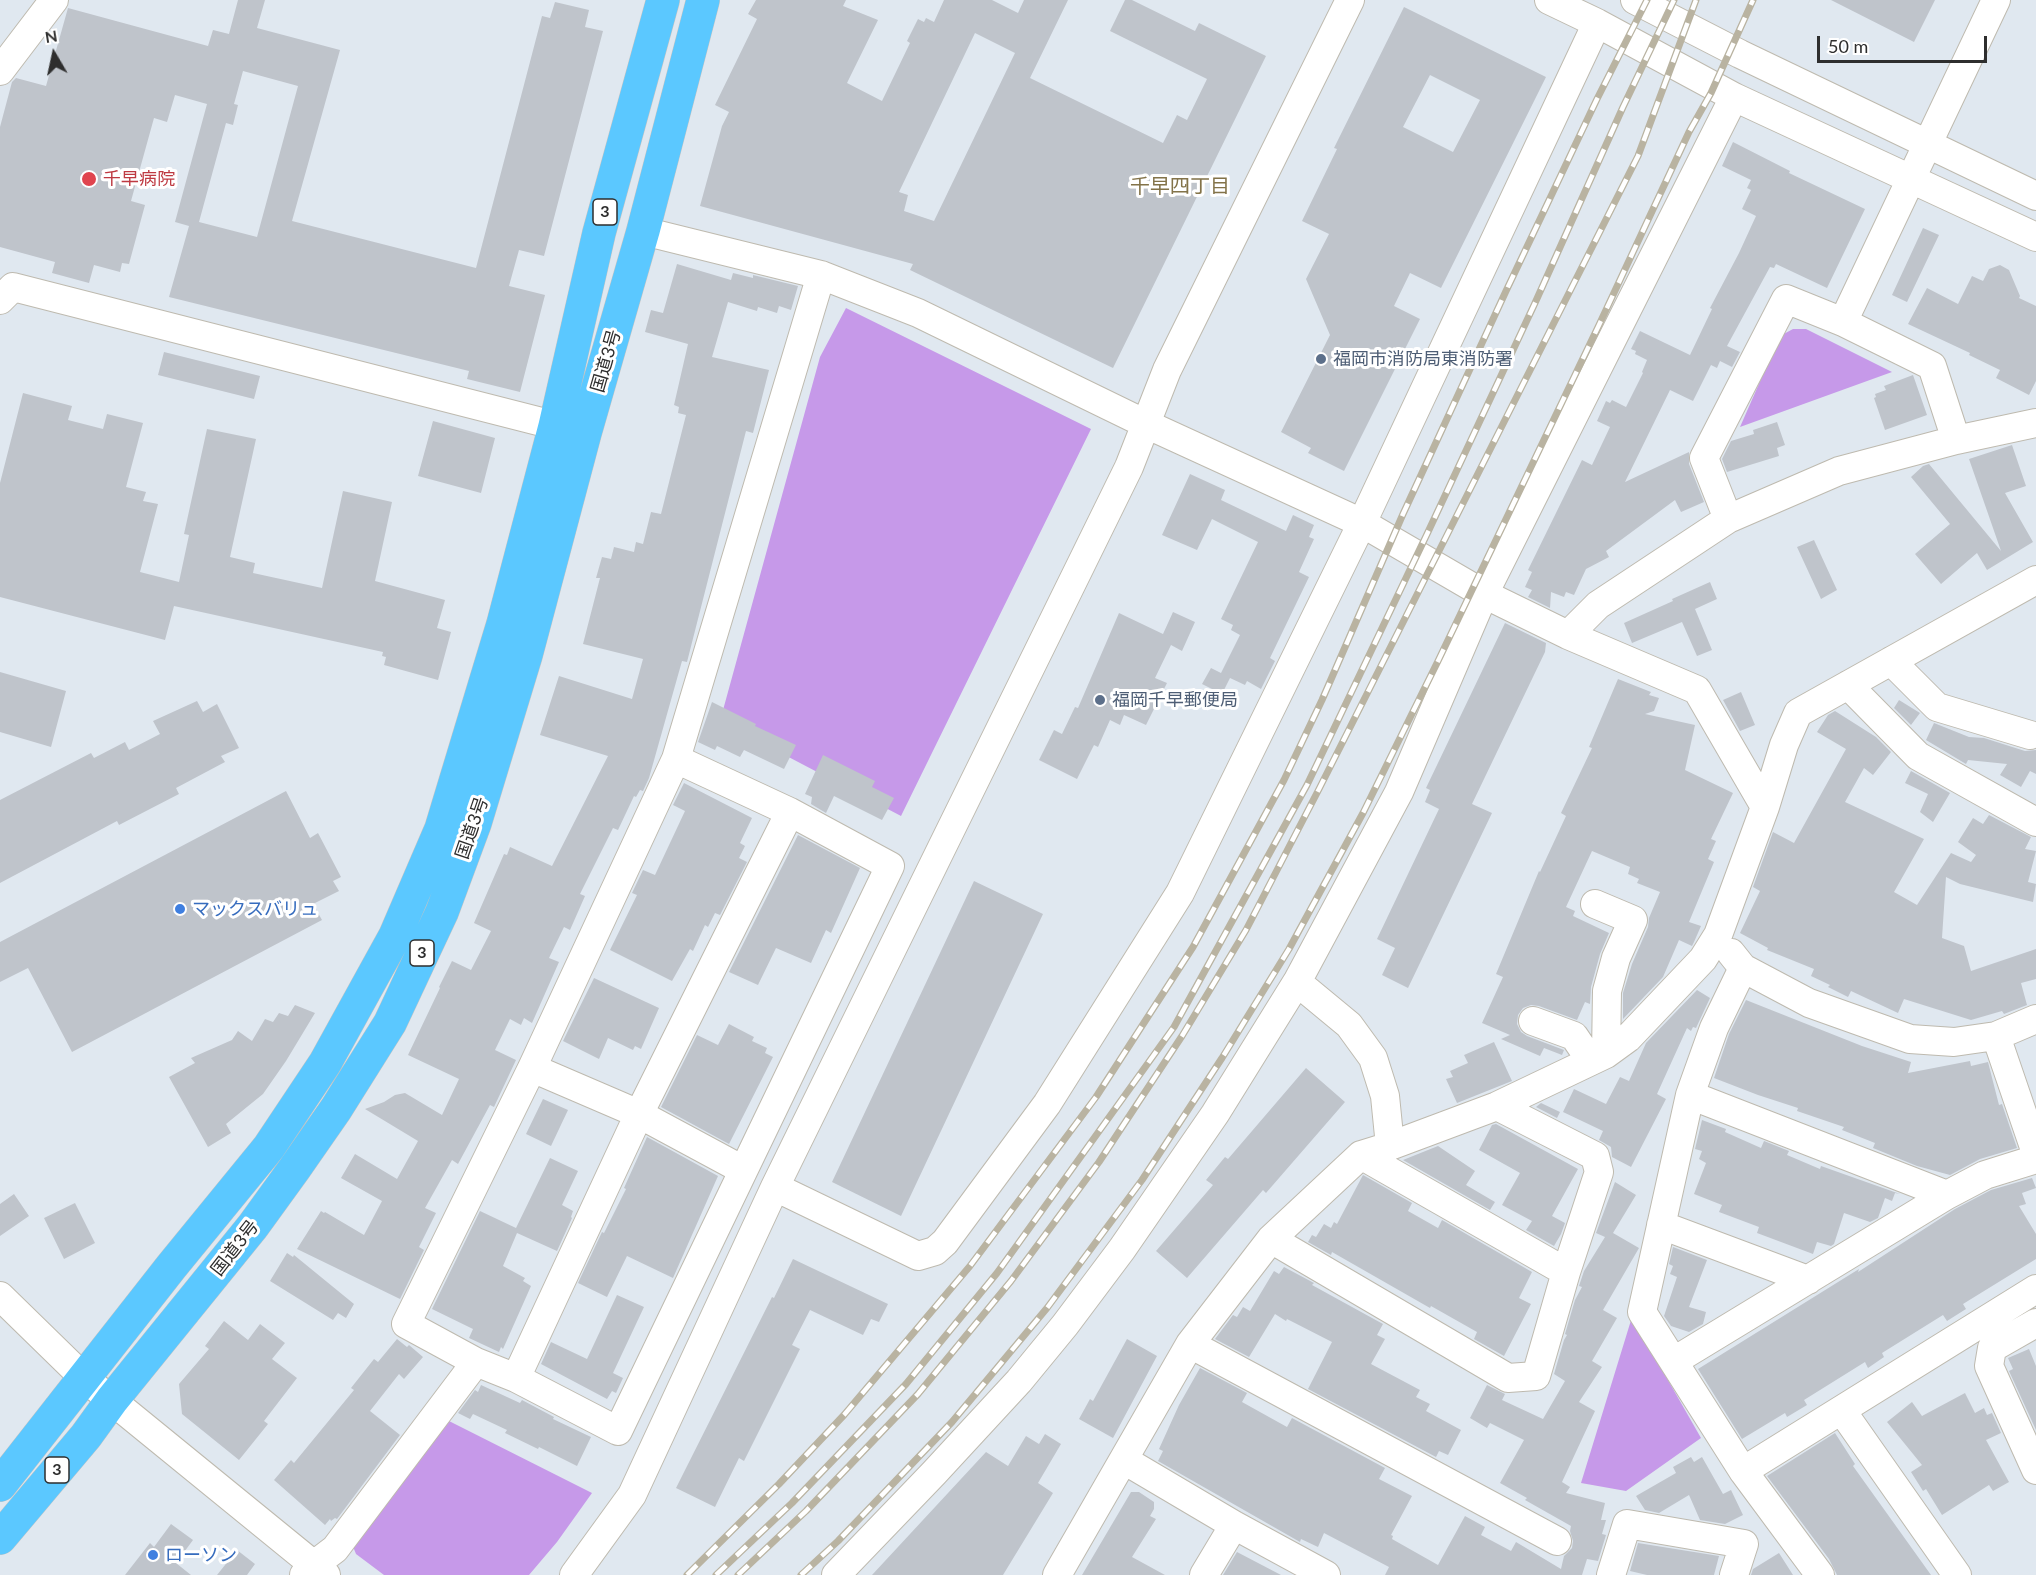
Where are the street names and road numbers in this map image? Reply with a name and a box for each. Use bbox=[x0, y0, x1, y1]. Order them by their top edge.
road number: 3 bbox=[593, 199, 617, 225]
street label: 国道3号 bbox=[587, 327, 625, 395]
street label: 国道3号 bbox=[451, 794, 493, 862]
road number: 3 bbox=[410, 940, 434, 966]
street label: 国道3号 bbox=[207, 1216, 263, 1280]
road number: 3 bbox=[45, 1457, 69, 1483]

